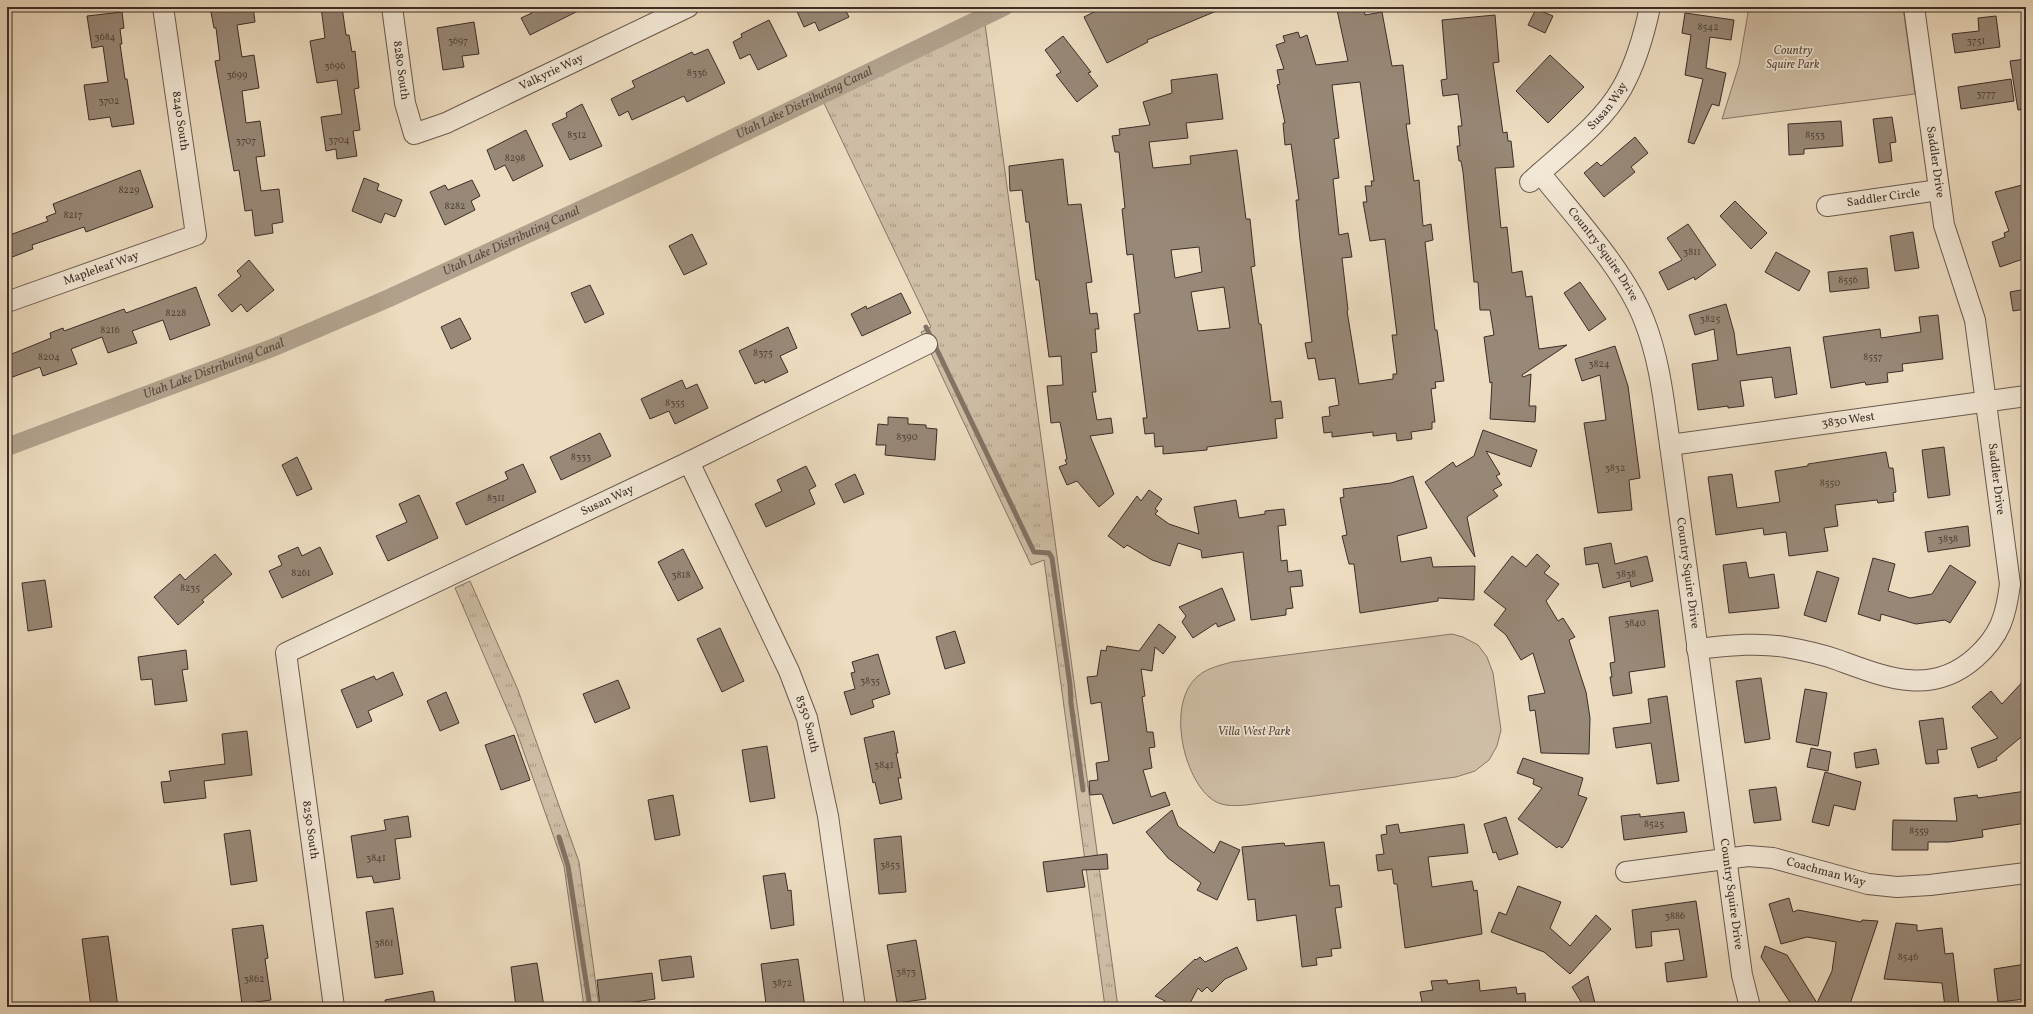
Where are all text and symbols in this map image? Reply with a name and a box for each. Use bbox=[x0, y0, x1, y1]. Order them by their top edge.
house number: 8542 bbox=[1697, 20, 1719, 34]
house number: 3684 bbox=[95, 30, 115, 44]
house number: 3697 bbox=[448, 34, 468, 48]
house number: 3751 bbox=[1967, 34, 1985, 48]
street label: 8280 South bbox=[389, 40, 413, 101]
park label: Country Squire Park bbox=[1766, 43, 1820, 73]
street label: Valkyrie Way bbox=[517, 50, 587, 95]
house number: 3696 bbox=[325, 59, 345, 73]
water label: Utah Lake Distributing Canal bbox=[733, 62, 876, 144]
house number: 8336 bbox=[687, 66, 707, 80]
house number: 3699 bbox=[227, 68, 247, 82]
street label: Susan Way bbox=[1584, 79, 1632, 134]
house number: 3777 bbox=[1976, 87, 1996, 101]
street label: 8240 South bbox=[168, 90, 192, 152]
house number: 3702 bbox=[99, 94, 119, 108]
street label: Saddler Drive bbox=[1922, 125, 1948, 199]
house number: 8312 bbox=[567, 128, 587, 142]
house number: 8553 bbox=[1805, 128, 1825, 142]
house number: 3704 bbox=[328, 133, 350, 147]
house number: 3707 bbox=[236, 134, 256, 148]
house number: 8298 bbox=[505, 151, 525, 165]
house number: 8229 bbox=[119, 183, 139, 197]
street label: Saddler Circle bbox=[1846, 185, 1921, 211]
house number: 8282 bbox=[445, 199, 465, 213]
water label: Utah Lake Distributing Canal bbox=[440, 202, 584, 281]
street label: Country Squire Drive bbox=[1564, 204, 1642, 304]
house number: 8217 bbox=[63, 208, 83, 222]
house number: 3811 bbox=[1683, 245, 1701, 259]
street label: Mapleleaf Way bbox=[61, 248, 142, 289]
house number: 8556 bbox=[1838, 273, 1858, 287]
house number: 8228 bbox=[166, 306, 186, 320]
house number: 3825 bbox=[1700, 312, 1720, 326]
house number: 8216 bbox=[100, 323, 120, 337]
water label: Utah Lake Distributing Canal bbox=[141, 334, 288, 404]
house number: 8375 bbox=[753, 346, 773, 360]
house number: 8204 bbox=[38, 350, 60, 364]
house number: 8557 bbox=[1863, 350, 1883, 364]
house number: 3824 bbox=[1588, 357, 1610, 371]
house number: 8355 bbox=[665, 396, 685, 410]
street label: 3830 West bbox=[1821, 409, 1876, 432]
house number: 8390 bbox=[896, 430, 918, 444]
street label: Saddler Drive bbox=[1984, 442, 2008, 516]
house number: 8333 bbox=[571, 450, 591, 464]
house number: 3832 bbox=[1605, 461, 1625, 475]
house number: 8550 bbox=[1820, 476, 1840, 490]
street label: Susan Way bbox=[578, 481, 637, 520]
house number: 8311 bbox=[487, 491, 505, 505]
street label: Country Squire Drive bbox=[1672, 516, 1703, 630]
house number: 3838 bbox=[1938, 532, 1958, 546]
house number: 8261 bbox=[291, 566, 311, 580]
house number: 3838 bbox=[1616, 567, 1636, 581]
house number: 3818 bbox=[671, 568, 691, 582]
house number: 8235 bbox=[180, 581, 200, 595]
house number: 3840 bbox=[1624, 616, 1646, 630]
house number: 3835 bbox=[860, 674, 880, 688]
street label: 8350 South bbox=[791, 693, 822, 754]
park label: Villa West Park bbox=[1217, 724, 1291, 740]
house number: 3841 bbox=[874, 758, 894, 772]
street label: 8250 South bbox=[298, 800, 322, 860]
house number: 8525 bbox=[1644, 817, 1664, 831]
house number: 8559 bbox=[1909, 824, 1929, 838]
street label: Country Squire Drive bbox=[1716, 838, 1747, 951]
house number: 3841 bbox=[366, 851, 386, 865]
street label: Coachman Way bbox=[1784, 854, 1868, 891]
house number: 3853 bbox=[880, 858, 900, 872]
house number: 3886 bbox=[1665, 909, 1685, 923]
house number: 3861 bbox=[374, 936, 394, 950]
house number: 8546 bbox=[1898, 950, 1918, 964]
house number: 3873 bbox=[896, 965, 916, 979]
house number: 3862 bbox=[244, 972, 264, 986]
house number: 3872 bbox=[772, 976, 792, 990]

